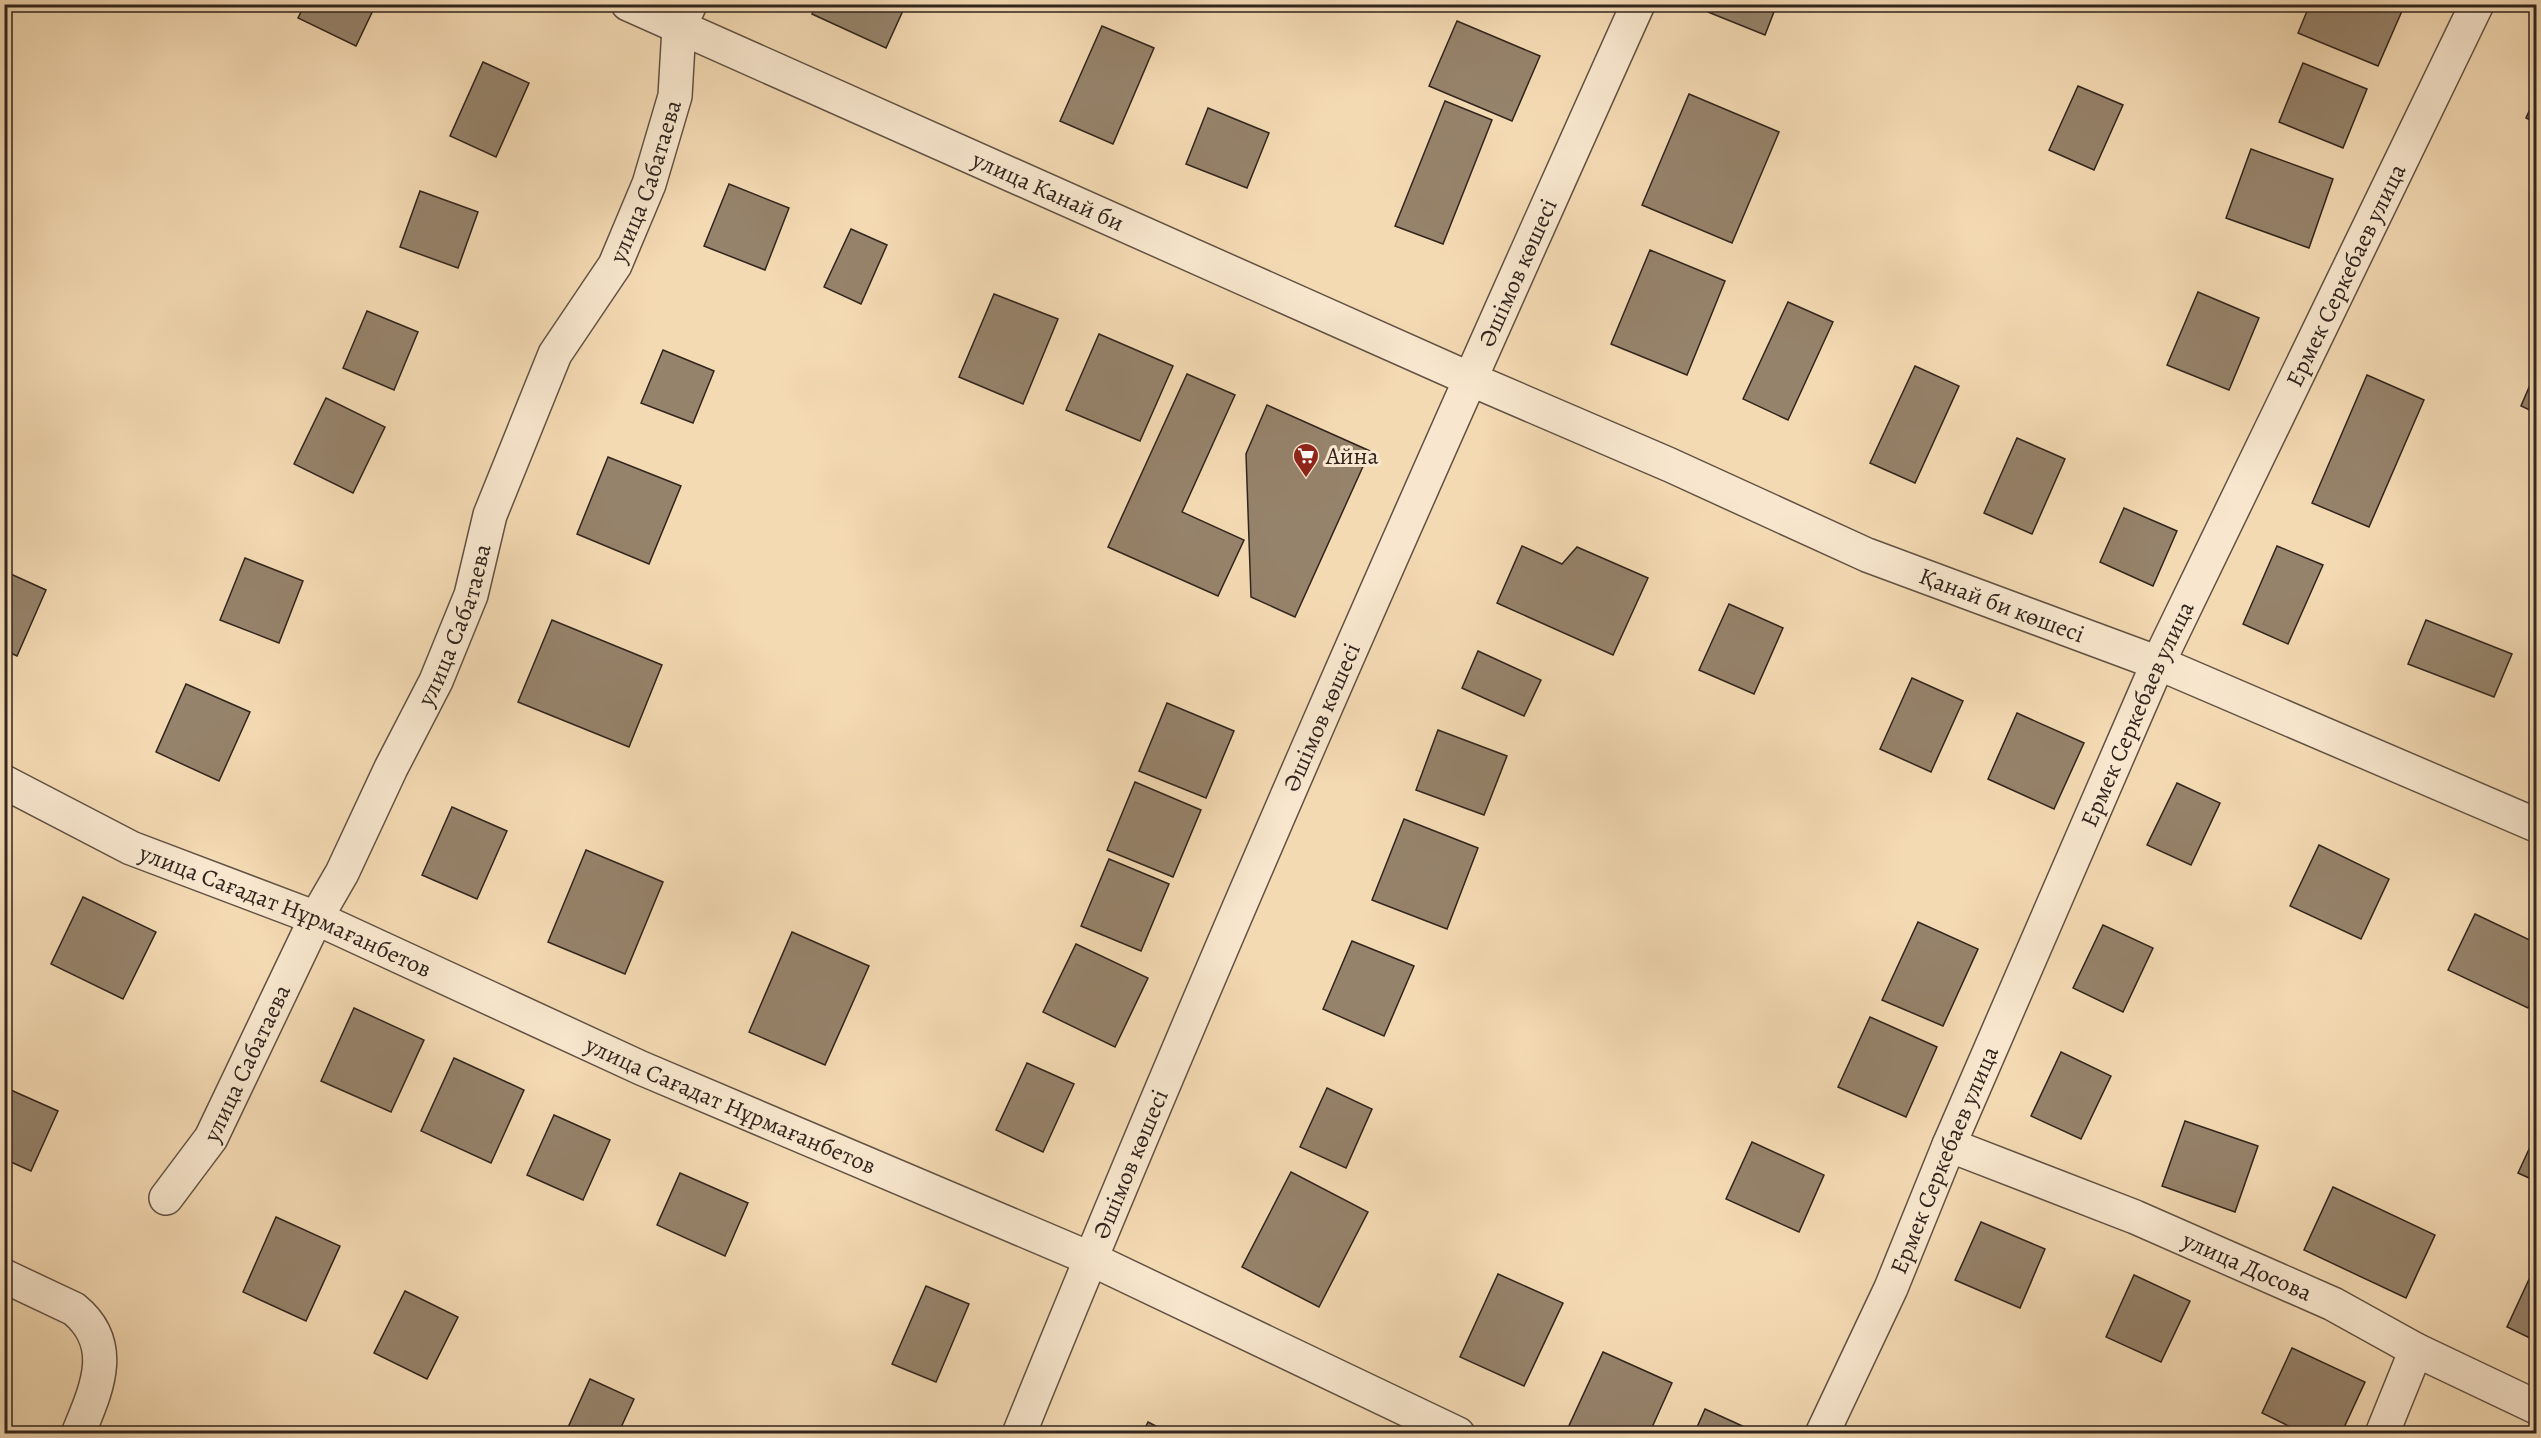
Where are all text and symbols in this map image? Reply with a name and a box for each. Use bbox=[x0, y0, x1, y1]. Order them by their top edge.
street label: улица Сабатаева bbox=[601, 96, 689, 269]
street label: улица Канай би bbox=[966, 143, 1129, 239]
street label: Ермек Серкебаев улица bbox=[2278, 158, 2413, 392]
street label: Әшімов көшесі bbox=[1471, 193, 1565, 352]
place label: Айна bbox=[1325, 440, 1379, 472]
supermarket icon: Айна bbox=[1291, 441, 1321, 479]
street label: улица Сабатаева bbox=[409, 541, 499, 712]
street label: Қанай би көшесі bbox=[1915, 560, 2089, 650]
street label: Ермек Серкебаев улица bbox=[2073, 596, 2202, 832]
street label: Әшімов көшесі bbox=[1275, 638, 1368, 796]
street label: улица Сағадат Нұрмағанбетов bbox=[134, 836, 437, 985]
street label: улица Сабатаева bbox=[195, 979, 298, 1148]
street label: улица Сағадат Нұрмағанбетов bbox=[579, 1028, 881, 1182]
street label: Ермек Серкебаев улица bbox=[1882, 1041, 2006, 1279]
street label: Әшімов көшесі bbox=[1085, 1085, 1176, 1244]
street label: улица Досова bbox=[2177, 1223, 2317, 1309]

